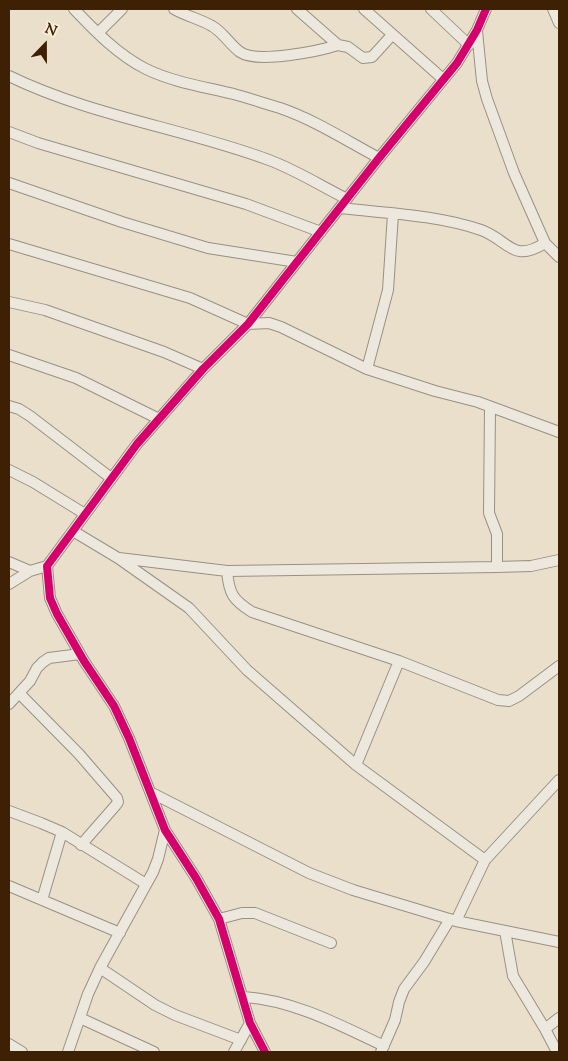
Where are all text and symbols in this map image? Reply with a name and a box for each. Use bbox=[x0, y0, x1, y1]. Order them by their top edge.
north arrow bbox=[20, 20, 70, 70]
text: N bbox=[42, 20, 60, 42]

